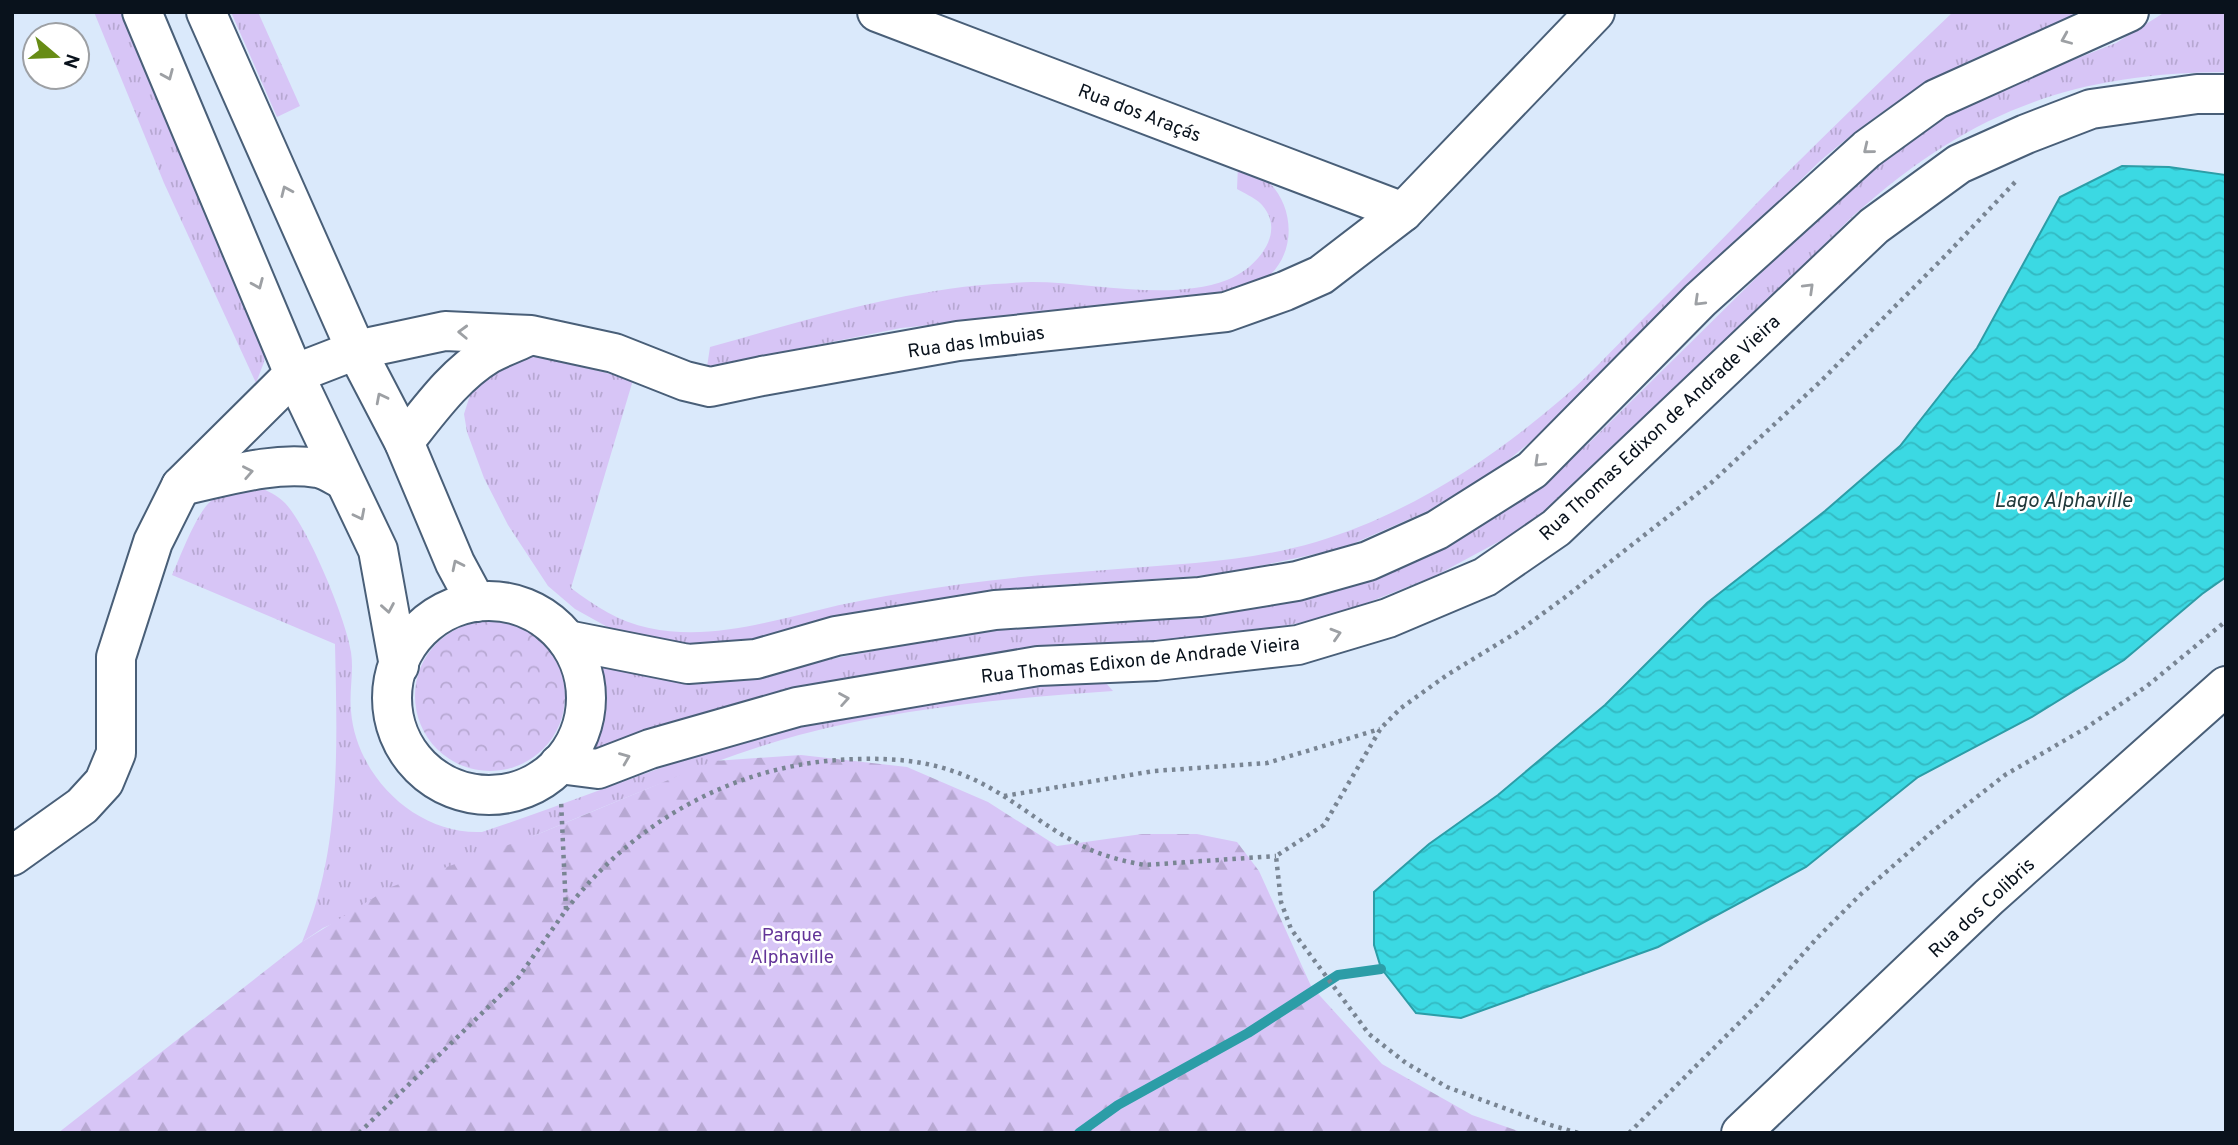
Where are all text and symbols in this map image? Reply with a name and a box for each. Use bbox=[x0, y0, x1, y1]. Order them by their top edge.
north arrow bbox=[21, 21, 91, 91]
one-way arrow bbox=[2061, 31, 2073, 45]
text: N bbox=[57, 51, 84, 71]
one-way arrow bbox=[160, 68, 174, 81]
street label: Rua dos Araçás bbox=[1074, 79, 1204, 148]
one-way arrow bbox=[1864, 141, 1876, 154]
one-way arrow bbox=[280, 186, 294, 198]
one-way arrow bbox=[249, 278, 263, 290]
one-way arrow bbox=[1801, 283, 1814, 296]
one-way arrow bbox=[1694, 293, 1707, 306]
street label: Rua Thomas Edixon de Andrade Vieira bbox=[1535, 310, 1786, 547]
street label: Rua das Imbuias bbox=[906, 321, 1046, 364]
one-way arrow bbox=[457, 324, 468, 339]
one-way arrow bbox=[376, 392, 390, 405]
one-way arrow bbox=[1534, 454, 1547, 467]
one-way arrow bbox=[242, 466, 254, 481]
water label: Lago Alphaville bbox=[1994, 488, 2133, 515]
one-way arrow bbox=[352, 508, 366, 520]
one-way arrow bbox=[451, 560, 465, 572]
one-way arrow bbox=[380, 602, 395, 614]
one-way arrow bbox=[1330, 627, 1342, 642]
street label: Rua Thomas Edixon de Andrade Vieira bbox=[980, 632, 1301, 690]
one-way arrow bbox=[838, 692, 850, 707]
one-way arrow bbox=[619, 753, 631, 767]
street label: Rua dos Colibris bbox=[1924, 853, 2040, 964]
park label: Parque Alphaville bbox=[750, 924, 834, 970]

